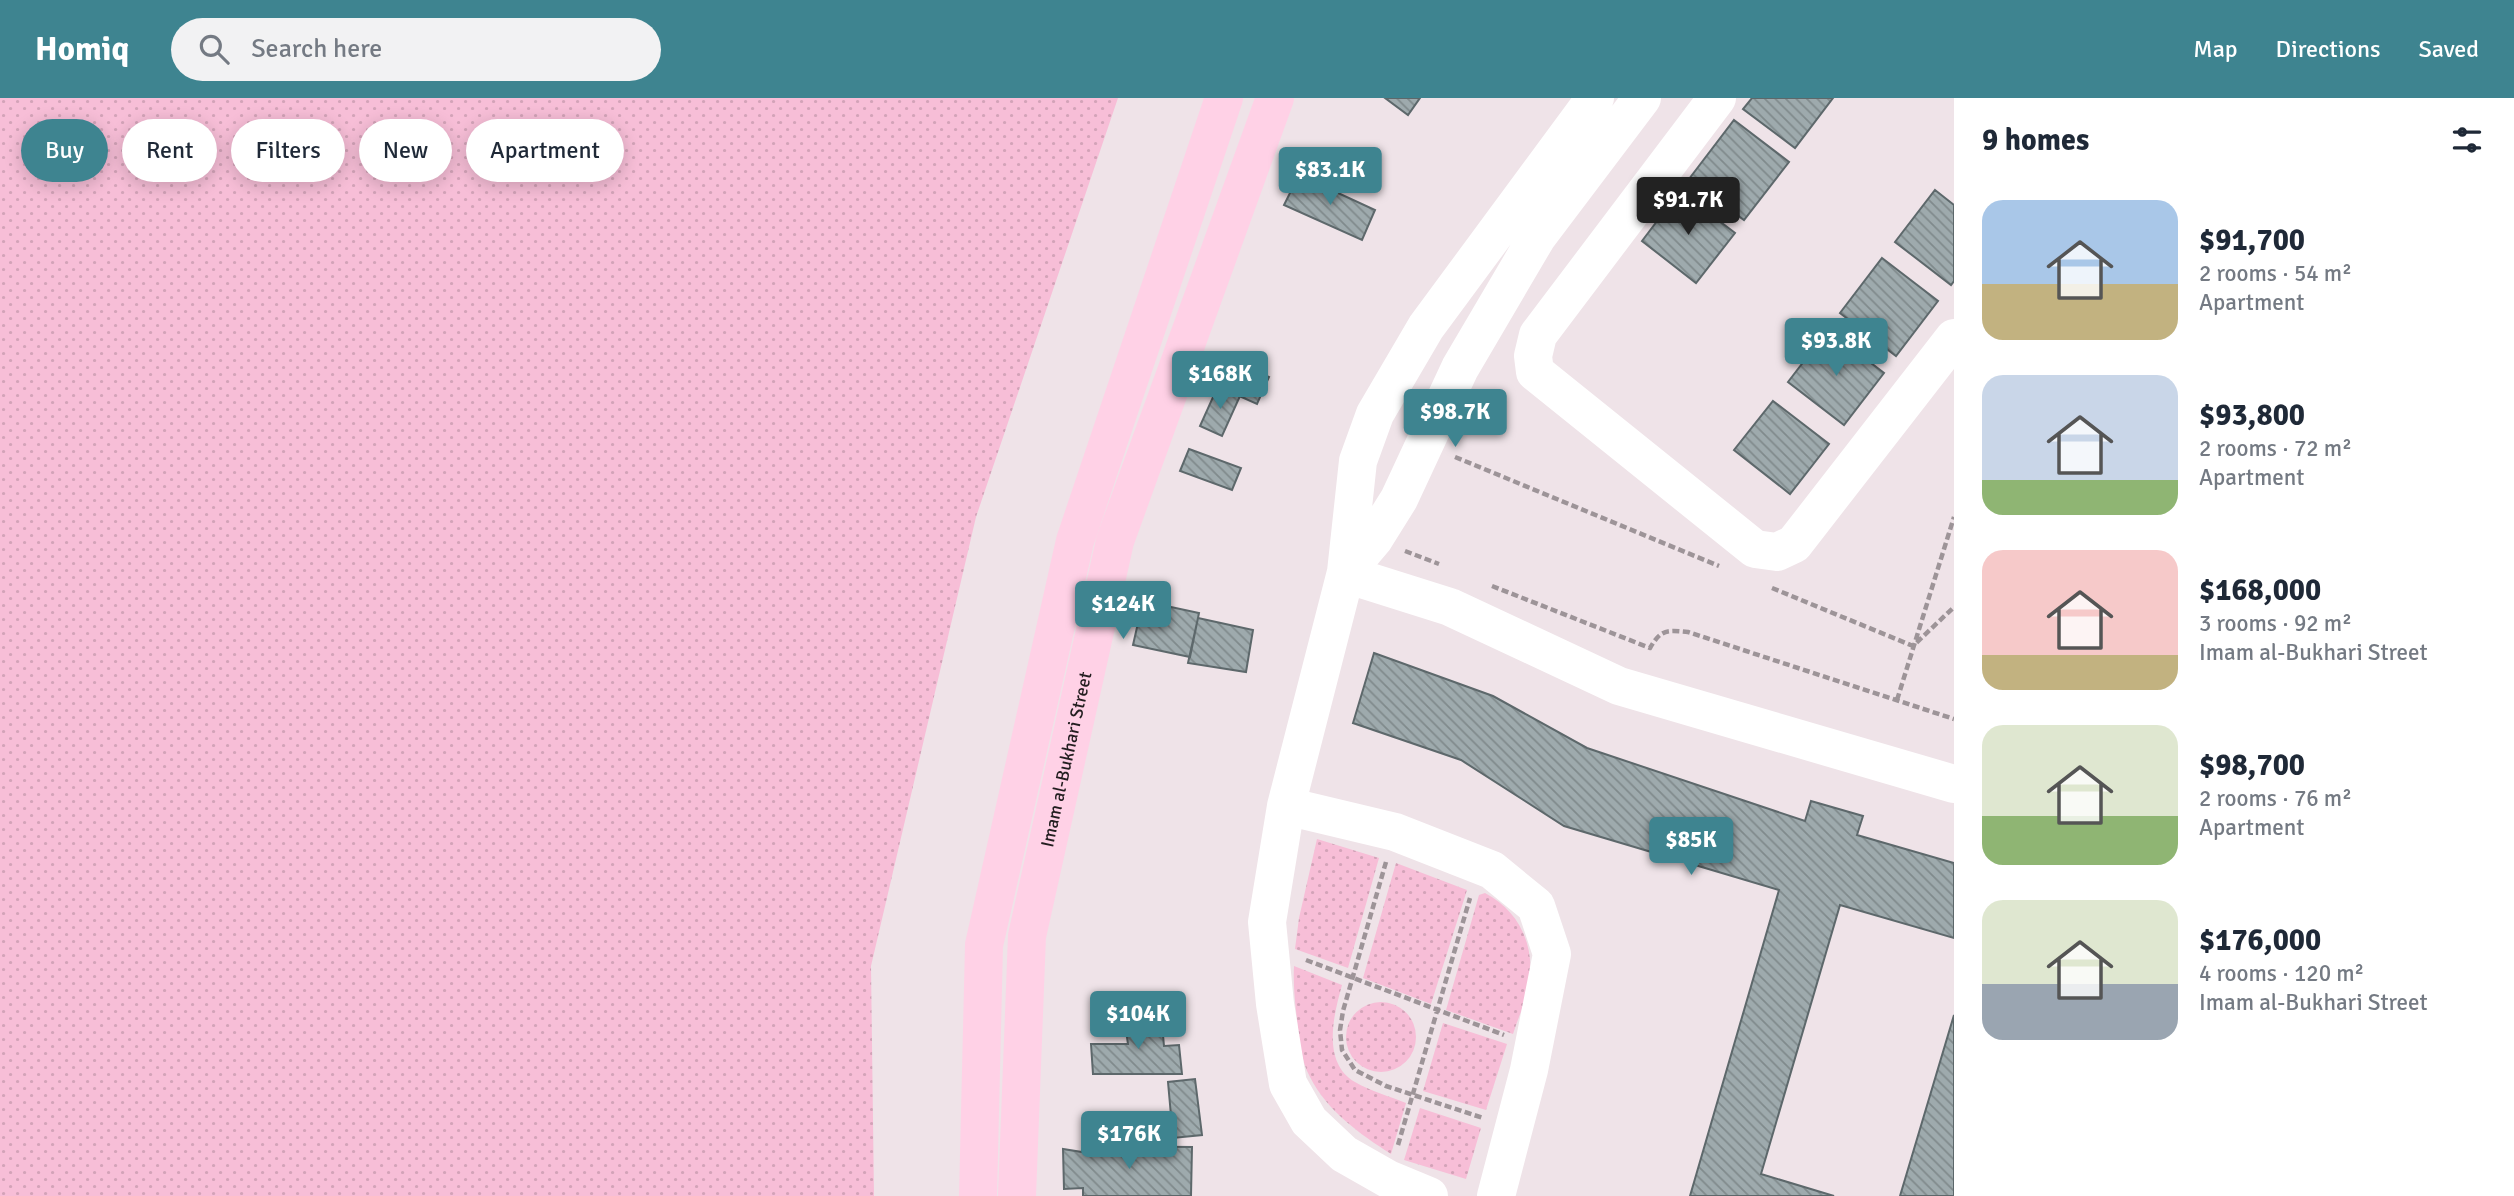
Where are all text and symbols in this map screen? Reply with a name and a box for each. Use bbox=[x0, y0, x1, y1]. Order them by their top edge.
search box bbox=[171, 18, 661, 81]
text: Homiq bbox=[35, 29, 129, 70]
icon: search bbox=[195, 30, 233, 68]
text: Search here bbox=[251, 33, 382, 65]
text: Map bbox=[2193, 34, 2238, 64]
text: Directions bbox=[2276, 34, 2381, 64]
text: Saved bbox=[2419, 34, 2479, 64]
chip: Buy bbox=[21, 119, 108, 182]
chip: Rent bbox=[122, 119, 217, 182]
chip: Filters bbox=[231, 119, 345, 182]
chip: New bbox=[359, 119, 452, 182]
chip: Apartment bbox=[466, 119, 624, 182]
icon: filters bbox=[2448, 121, 2486, 159]
text: 9 homes bbox=[1982, 122, 2089, 159]
pin: $83.1K bbox=[1273, 148, 1387, 207]
text: $83.1K bbox=[1295, 155, 1365, 184]
pin: $91.7K bbox=[1631, 178, 1745, 237]
text: $91.7K bbox=[1653, 185, 1723, 214]
text: $91,700 bbox=[2199, 222, 2305, 259]
icon: home bbox=[2038, 228, 2122, 312]
text: 2 rooms · 54 m² bbox=[2199, 259, 2352, 288]
text: Apartment bbox=[2199, 288, 2304, 317]
pin: $93.8K bbox=[1779, 318, 1893, 378]
text: $93.8K bbox=[1801, 326, 1871, 355]
pin: $168K bbox=[1171, 352, 1269, 411]
text: $168K bbox=[1188, 359, 1252, 388]
pin: $98.7K bbox=[1398, 390, 1512, 449]
text: $98.7K bbox=[1420, 397, 1490, 426]
text: $93,800 bbox=[2199, 397, 2305, 434]
icon: home bbox=[2038, 403, 2122, 487]
text: 2 rooms · 72 m² bbox=[2199, 434, 2352, 463]
text: Apartment bbox=[2199, 463, 2304, 492]
text: $168,000 bbox=[2199, 572, 2321, 609]
icon: home bbox=[2038, 578, 2122, 662]
pin: $124K bbox=[1074, 582, 1172, 641]
text: $124K bbox=[1091, 589, 1155, 618]
text: 3 rooms · 92 m² bbox=[2199, 609, 2352, 638]
text: Imam al-Bukhari Street bbox=[2199, 638, 2428, 667]
street label: Imam al-Bukhari Street bbox=[1036, 670, 1097, 849]
text: $98,700 bbox=[2199, 747, 2305, 784]
icon: home bbox=[2038, 753, 2122, 837]
text: 2 rooms · 76 m² bbox=[2199, 784, 2352, 813]
text: Apartment bbox=[2199, 813, 2304, 842]
pin: $85K bbox=[1650, 818, 1732, 877]
text: $85K bbox=[1665, 825, 1717, 854]
text: $176,000 bbox=[2199, 922, 2321, 959]
icon: home bbox=[2038, 928, 2122, 1012]
text: 4 rooms · 120 m² bbox=[2199, 959, 2364, 988]
text: Imam al-Bukhari Street bbox=[2199, 988, 2428, 1017]
pin: $104K bbox=[1089, 992, 1187, 1051]
text: $104K bbox=[1106, 999, 1170, 1028]
pin: $176K bbox=[1080, 1112, 1178, 1171]
text: $176K bbox=[1097, 1119, 1161, 1148]

